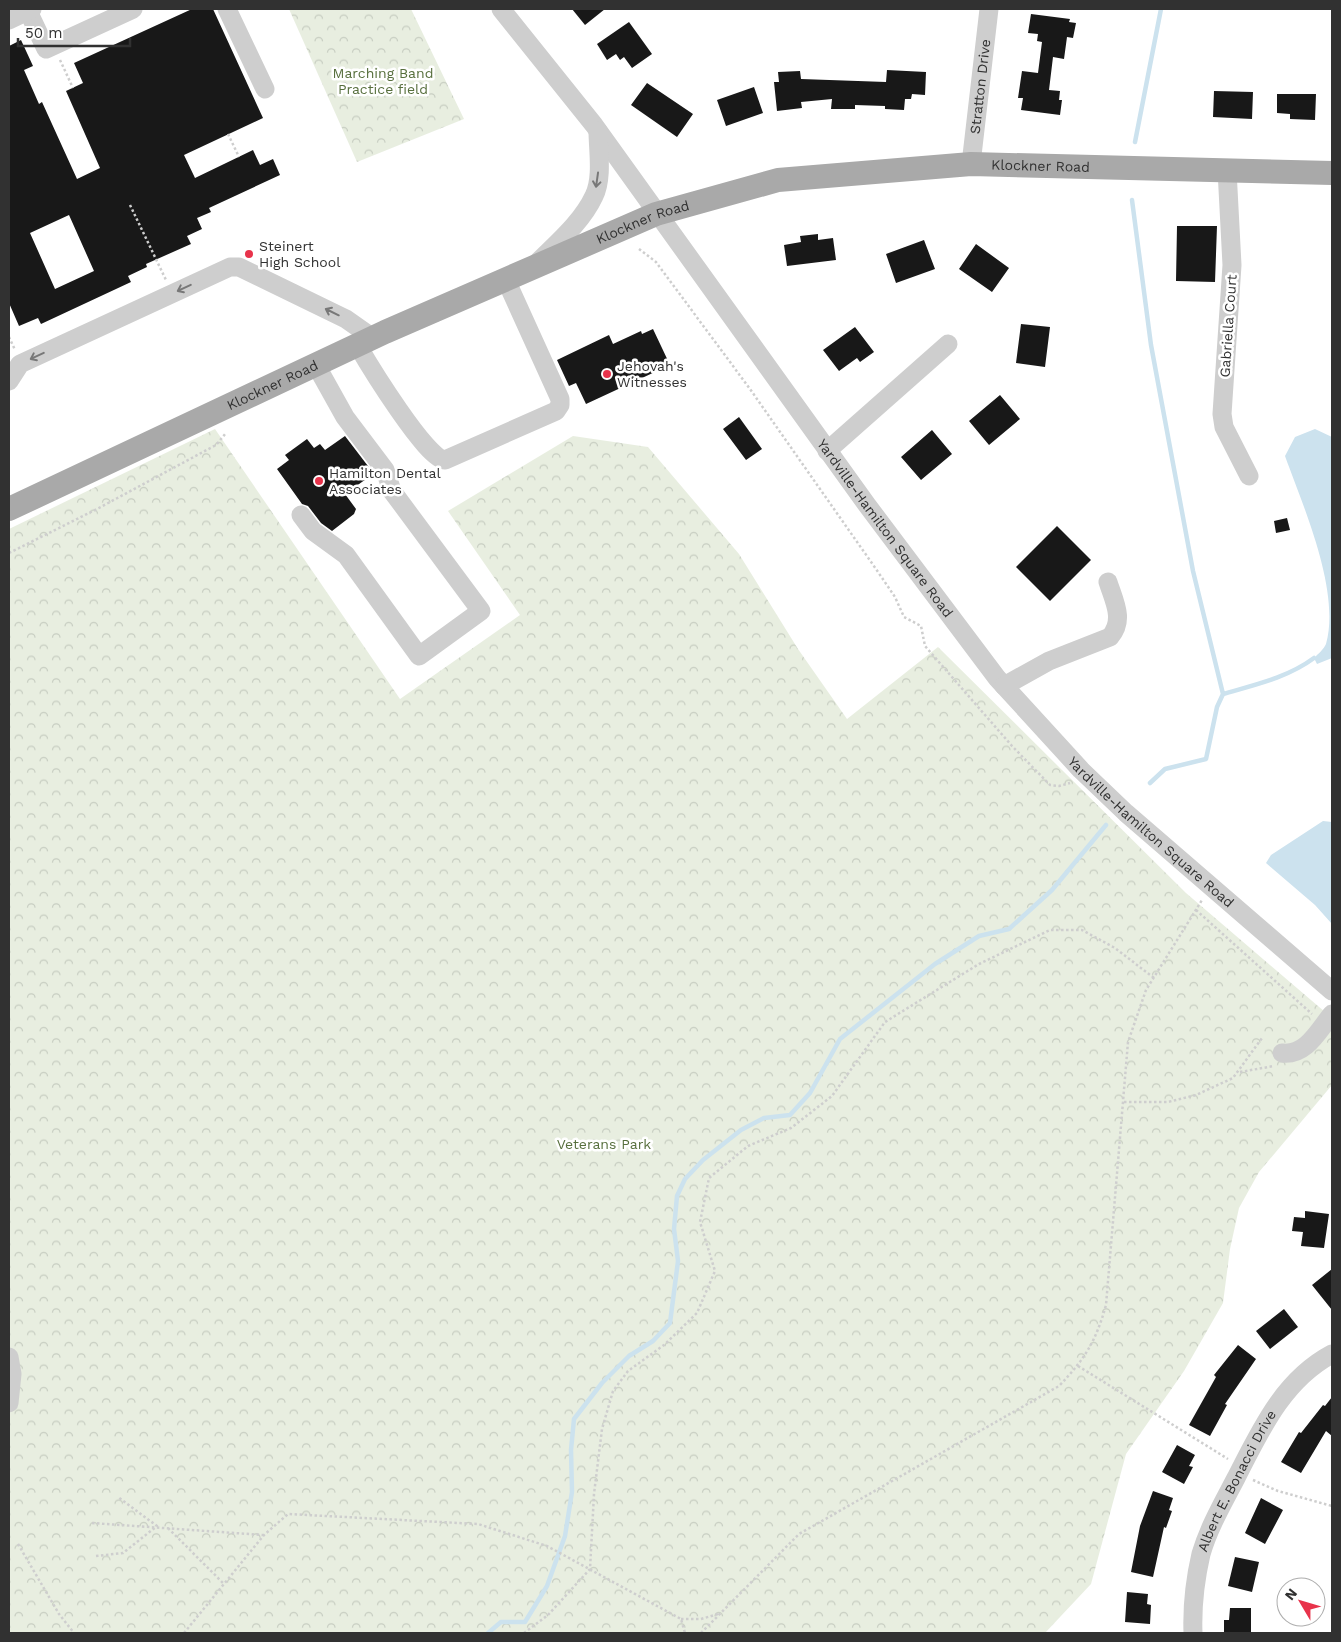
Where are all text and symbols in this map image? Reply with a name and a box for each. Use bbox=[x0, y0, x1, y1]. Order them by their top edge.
scale bar bbox=[18, 15, 130, 47]
text: 50 m bbox=[25, 24, 62, 42]
street label: Stratton Drive bbox=[967, 38, 993, 135]
park label: Marching Band Practice field bbox=[333, 65, 433, 97]
street label: Klockner Road bbox=[991, 157, 1090, 175]
one-way arrow bbox=[592, 171, 602, 187]
street label: Klockner Road bbox=[594, 197, 691, 247]
place label: Steinert High School bbox=[259, 238, 341, 270]
marker: Steinert High School bbox=[243, 248, 255, 260]
street label: Gabriella Court bbox=[1216, 274, 1240, 378]
one-way arrow bbox=[177, 284, 192, 293]
one-way arrow bbox=[324, 307, 339, 317]
one-way arrow bbox=[30, 352, 45, 362]
street label: Klockner Road bbox=[224, 357, 320, 413]
place label: Jehovah's Witnesses bbox=[617, 358, 687, 390]
marker: Jehovah's Witnesses bbox=[601, 368, 613, 380]
street label: Yardville-Hamilton Square Road bbox=[814, 436, 956, 620]
place label: Hamilton Dental Associates bbox=[329, 465, 441, 497]
marker: Hamilton Dental Associates bbox=[313, 475, 325, 487]
street label: Yardville-Hamilton Square Road bbox=[1065, 753, 1237, 911]
park label: Veterans Park bbox=[557, 1136, 651, 1152]
street label: Albert E. Bonacci Drive bbox=[1194, 1407, 1279, 1554]
north arrow bbox=[1276, 1577, 1326, 1627]
text: N bbox=[1281, 1585, 1300, 1603]

